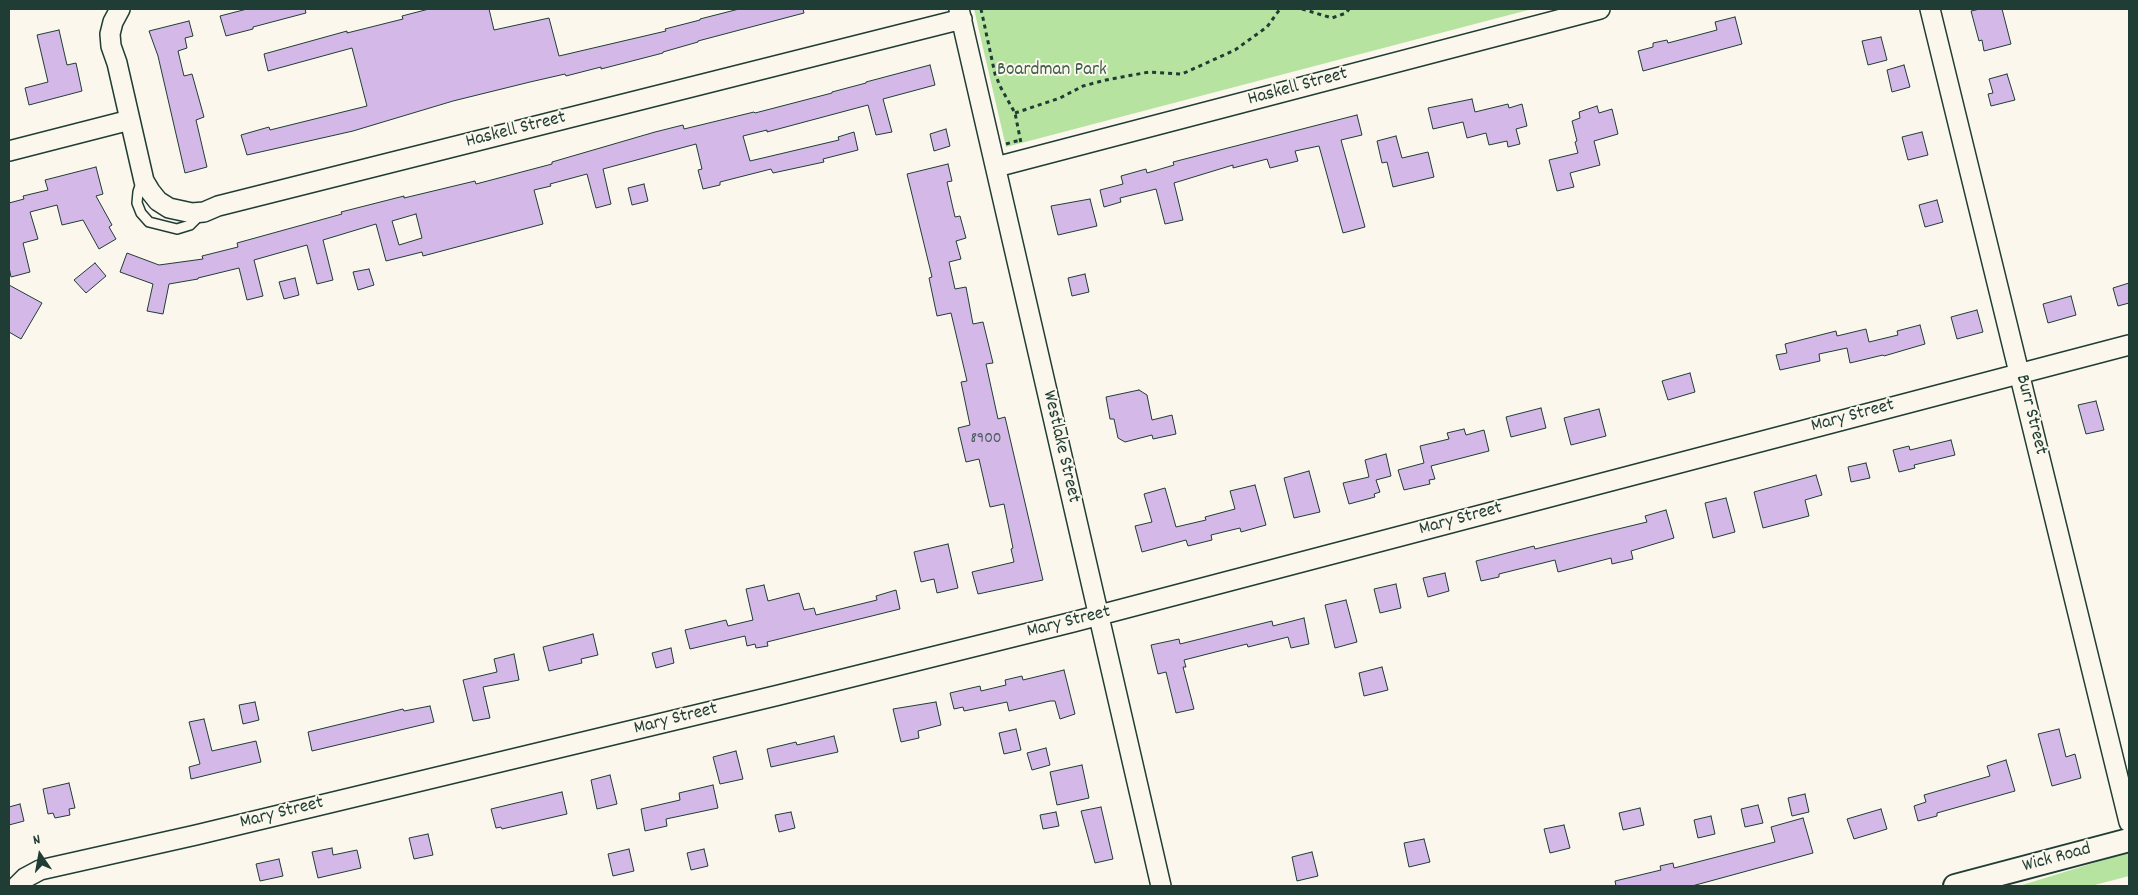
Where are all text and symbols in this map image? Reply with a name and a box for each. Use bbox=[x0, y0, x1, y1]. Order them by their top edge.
park label: Boardman Park bbox=[997, 60, 1107, 82]
street label: Haskell Street bbox=[1246, 64, 1350, 112]
street label: Haskell Street bbox=[464, 108, 568, 154]
street label: Burr Street bbox=[2009, 373, 2051, 457]
street label: Westlake Street bbox=[1036, 389, 1084, 505]
street label: Mary Street bbox=[1809, 395, 1897, 439]
house number: 8900 bbox=[970, 430, 1002, 450]
street label: Mary Street bbox=[1417, 498, 1505, 542]
street label: Mary Street bbox=[1025, 602, 1113, 644]
street label: Mary Street bbox=[632, 699, 720, 741]
street label: Mary Street bbox=[238, 793, 326, 835]
north arrow bbox=[15, 830, 65, 880]
text: N bbox=[31, 830, 42, 851]
street label: Wick Road bbox=[2020, 839, 2094, 879]

